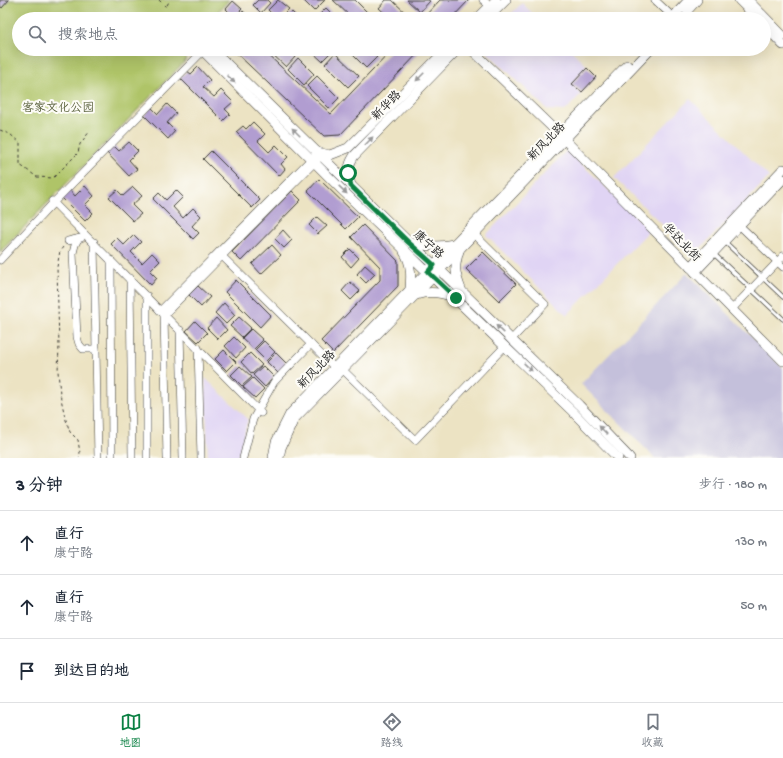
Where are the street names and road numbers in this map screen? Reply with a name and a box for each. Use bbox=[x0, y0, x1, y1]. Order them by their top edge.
street label: 新华路 bbox=[369, 88, 405, 124]
street label: 新风北路 bbox=[525, 120, 569, 165]
street label: 华达北街 bbox=[659, 221, 703, 265]
street label: 康宁路 bbox=[410, 227, 446, 263]
street label: 新风北路 bbox=[295, 348, 339, 393]

